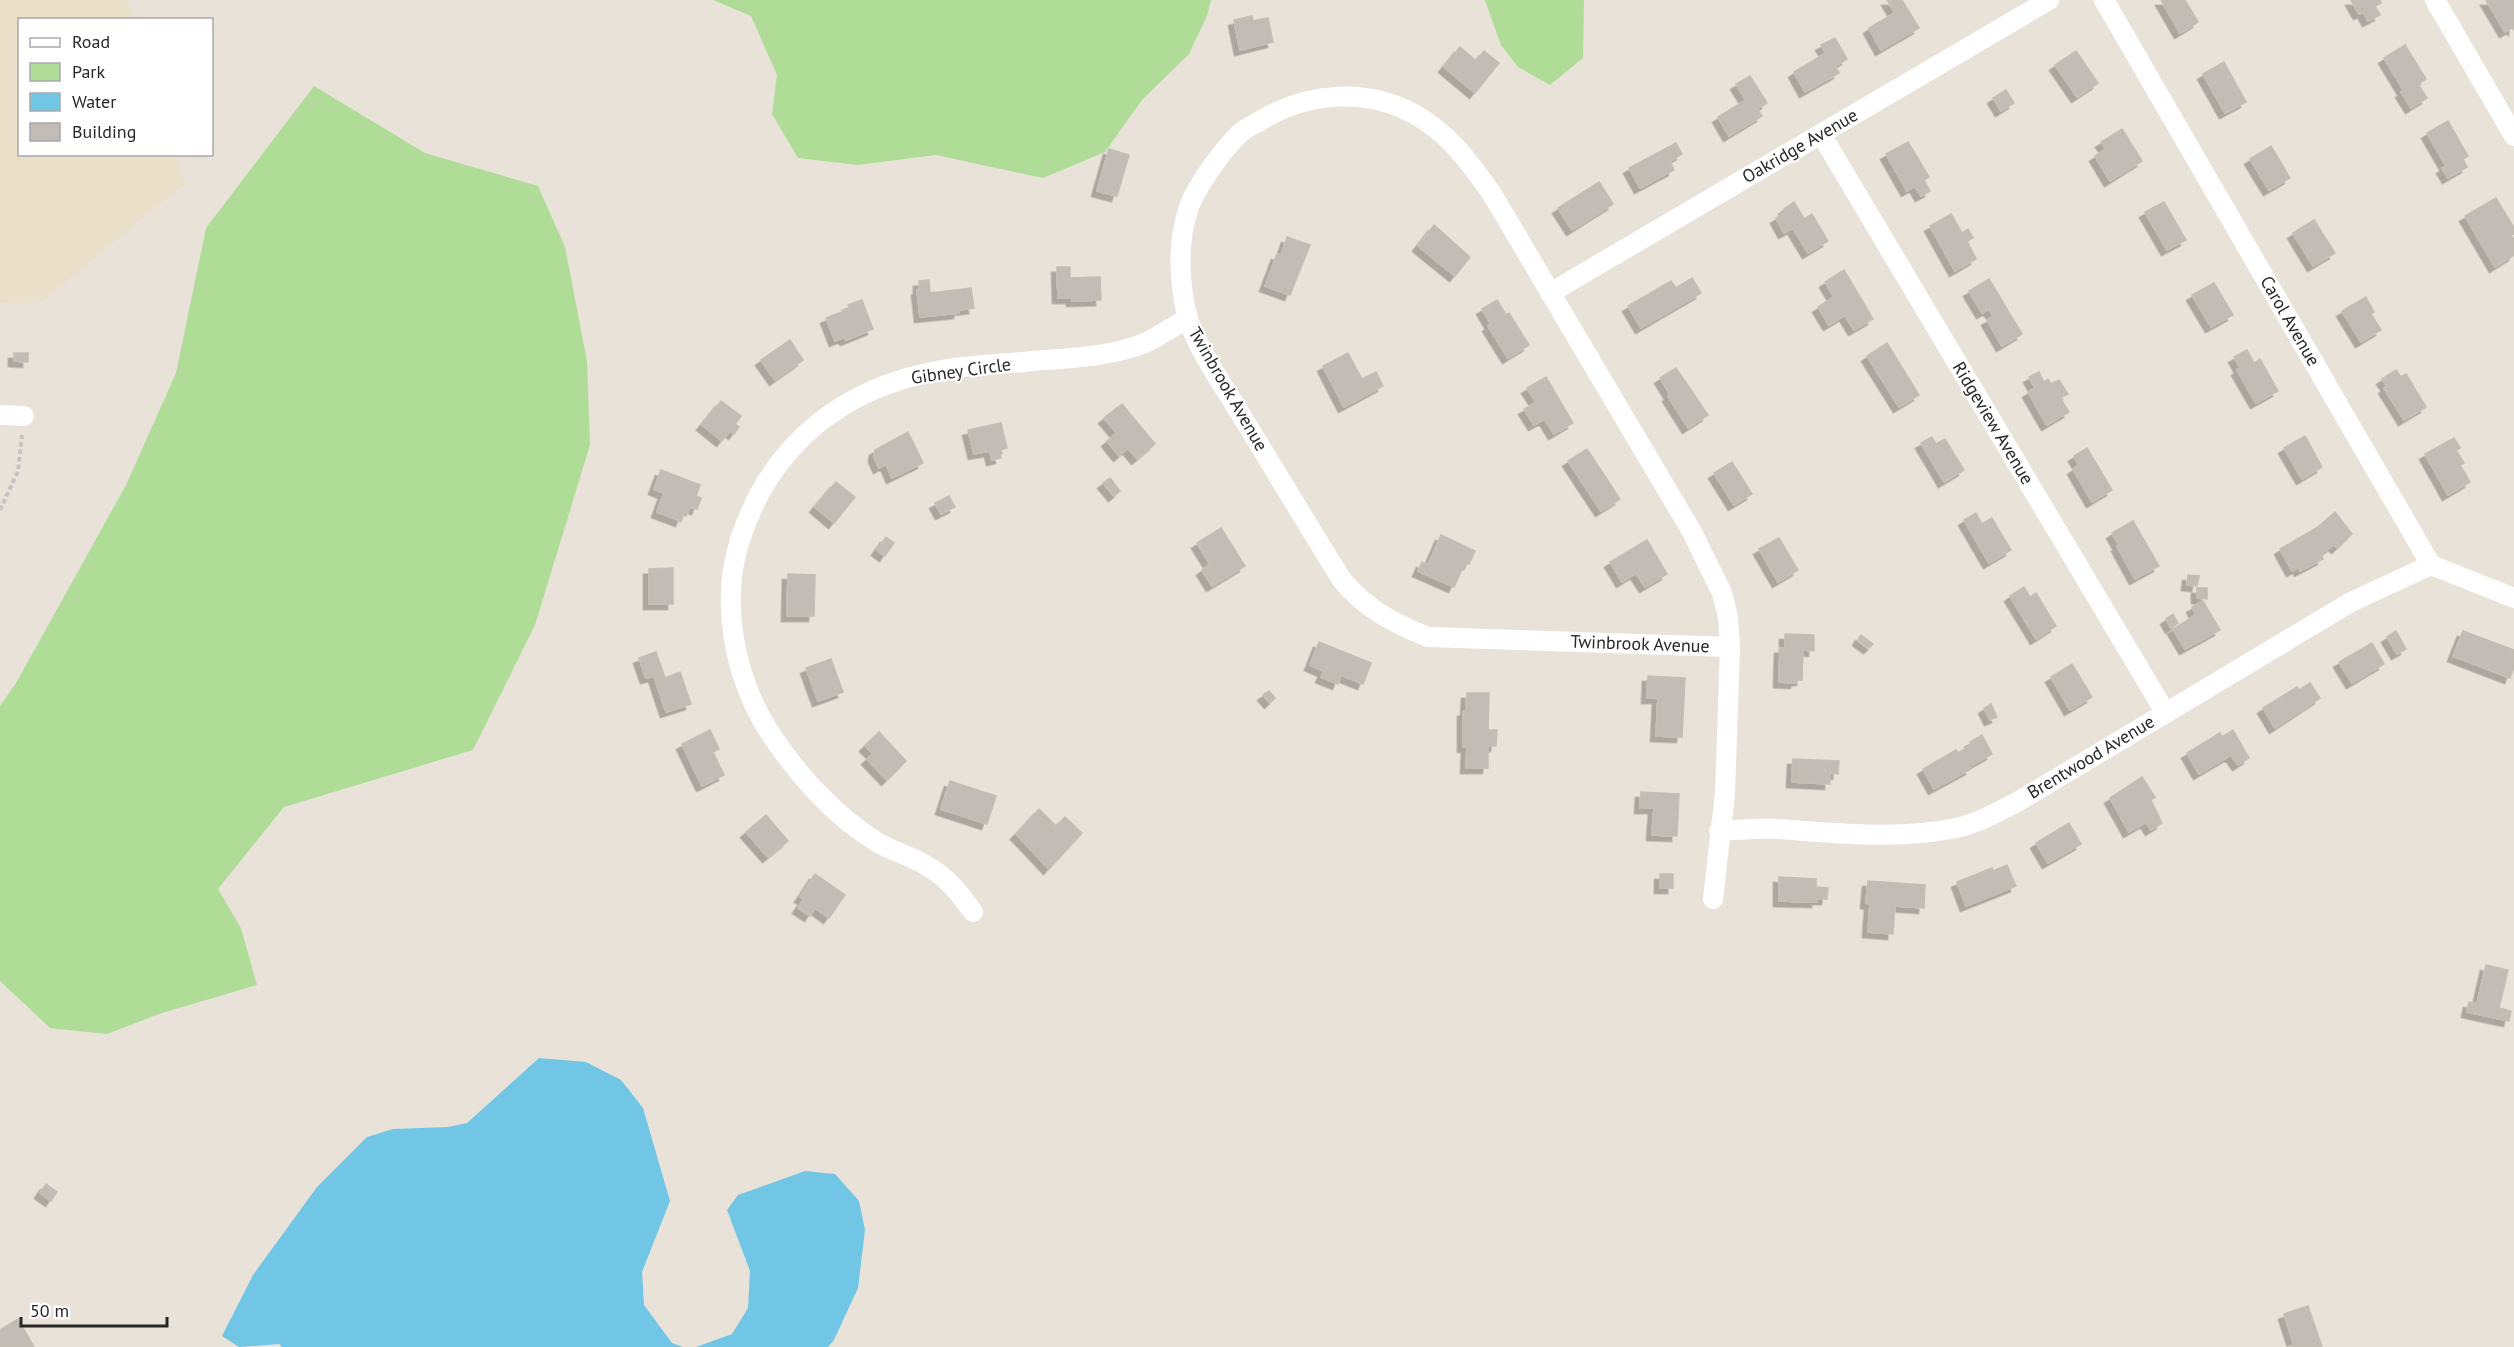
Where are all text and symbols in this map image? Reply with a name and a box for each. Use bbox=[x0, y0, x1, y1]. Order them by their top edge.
legend bbox=[18, 18, 213, 156]
text: Road bbox=[72, 30, 110, 53]
text: Park bbox=[72, 60, 105, 83]
text: Water bbox=[72, 90, 116, 113]
street label: Oakridge Avenue bbox=[1738, 103, 1862, 188]
text: Building bbox=[72, 120, 136, 143]
street label: Carol Avenue bbox=[2255, 272, 2325, 370]
street label: Twinbrook Avenue bbox=[1184, 323, 1273, 455]
street label: Gibney Circle bbox=[910, 352, 1012, 389]
street label: Ridgeview Avenue bbox=[1948, 357, 2039, 488]
street label: Twinbrook Avenue bbox=[1570, 630, 1710, 657]
street label: Brentwood Avenue bbox=[2023, 710, 2158, 804]
scale bar bbox=[21, 1290, 166, 1328]
text: 50 m bbox=[30, 1299, 69, 1322]

